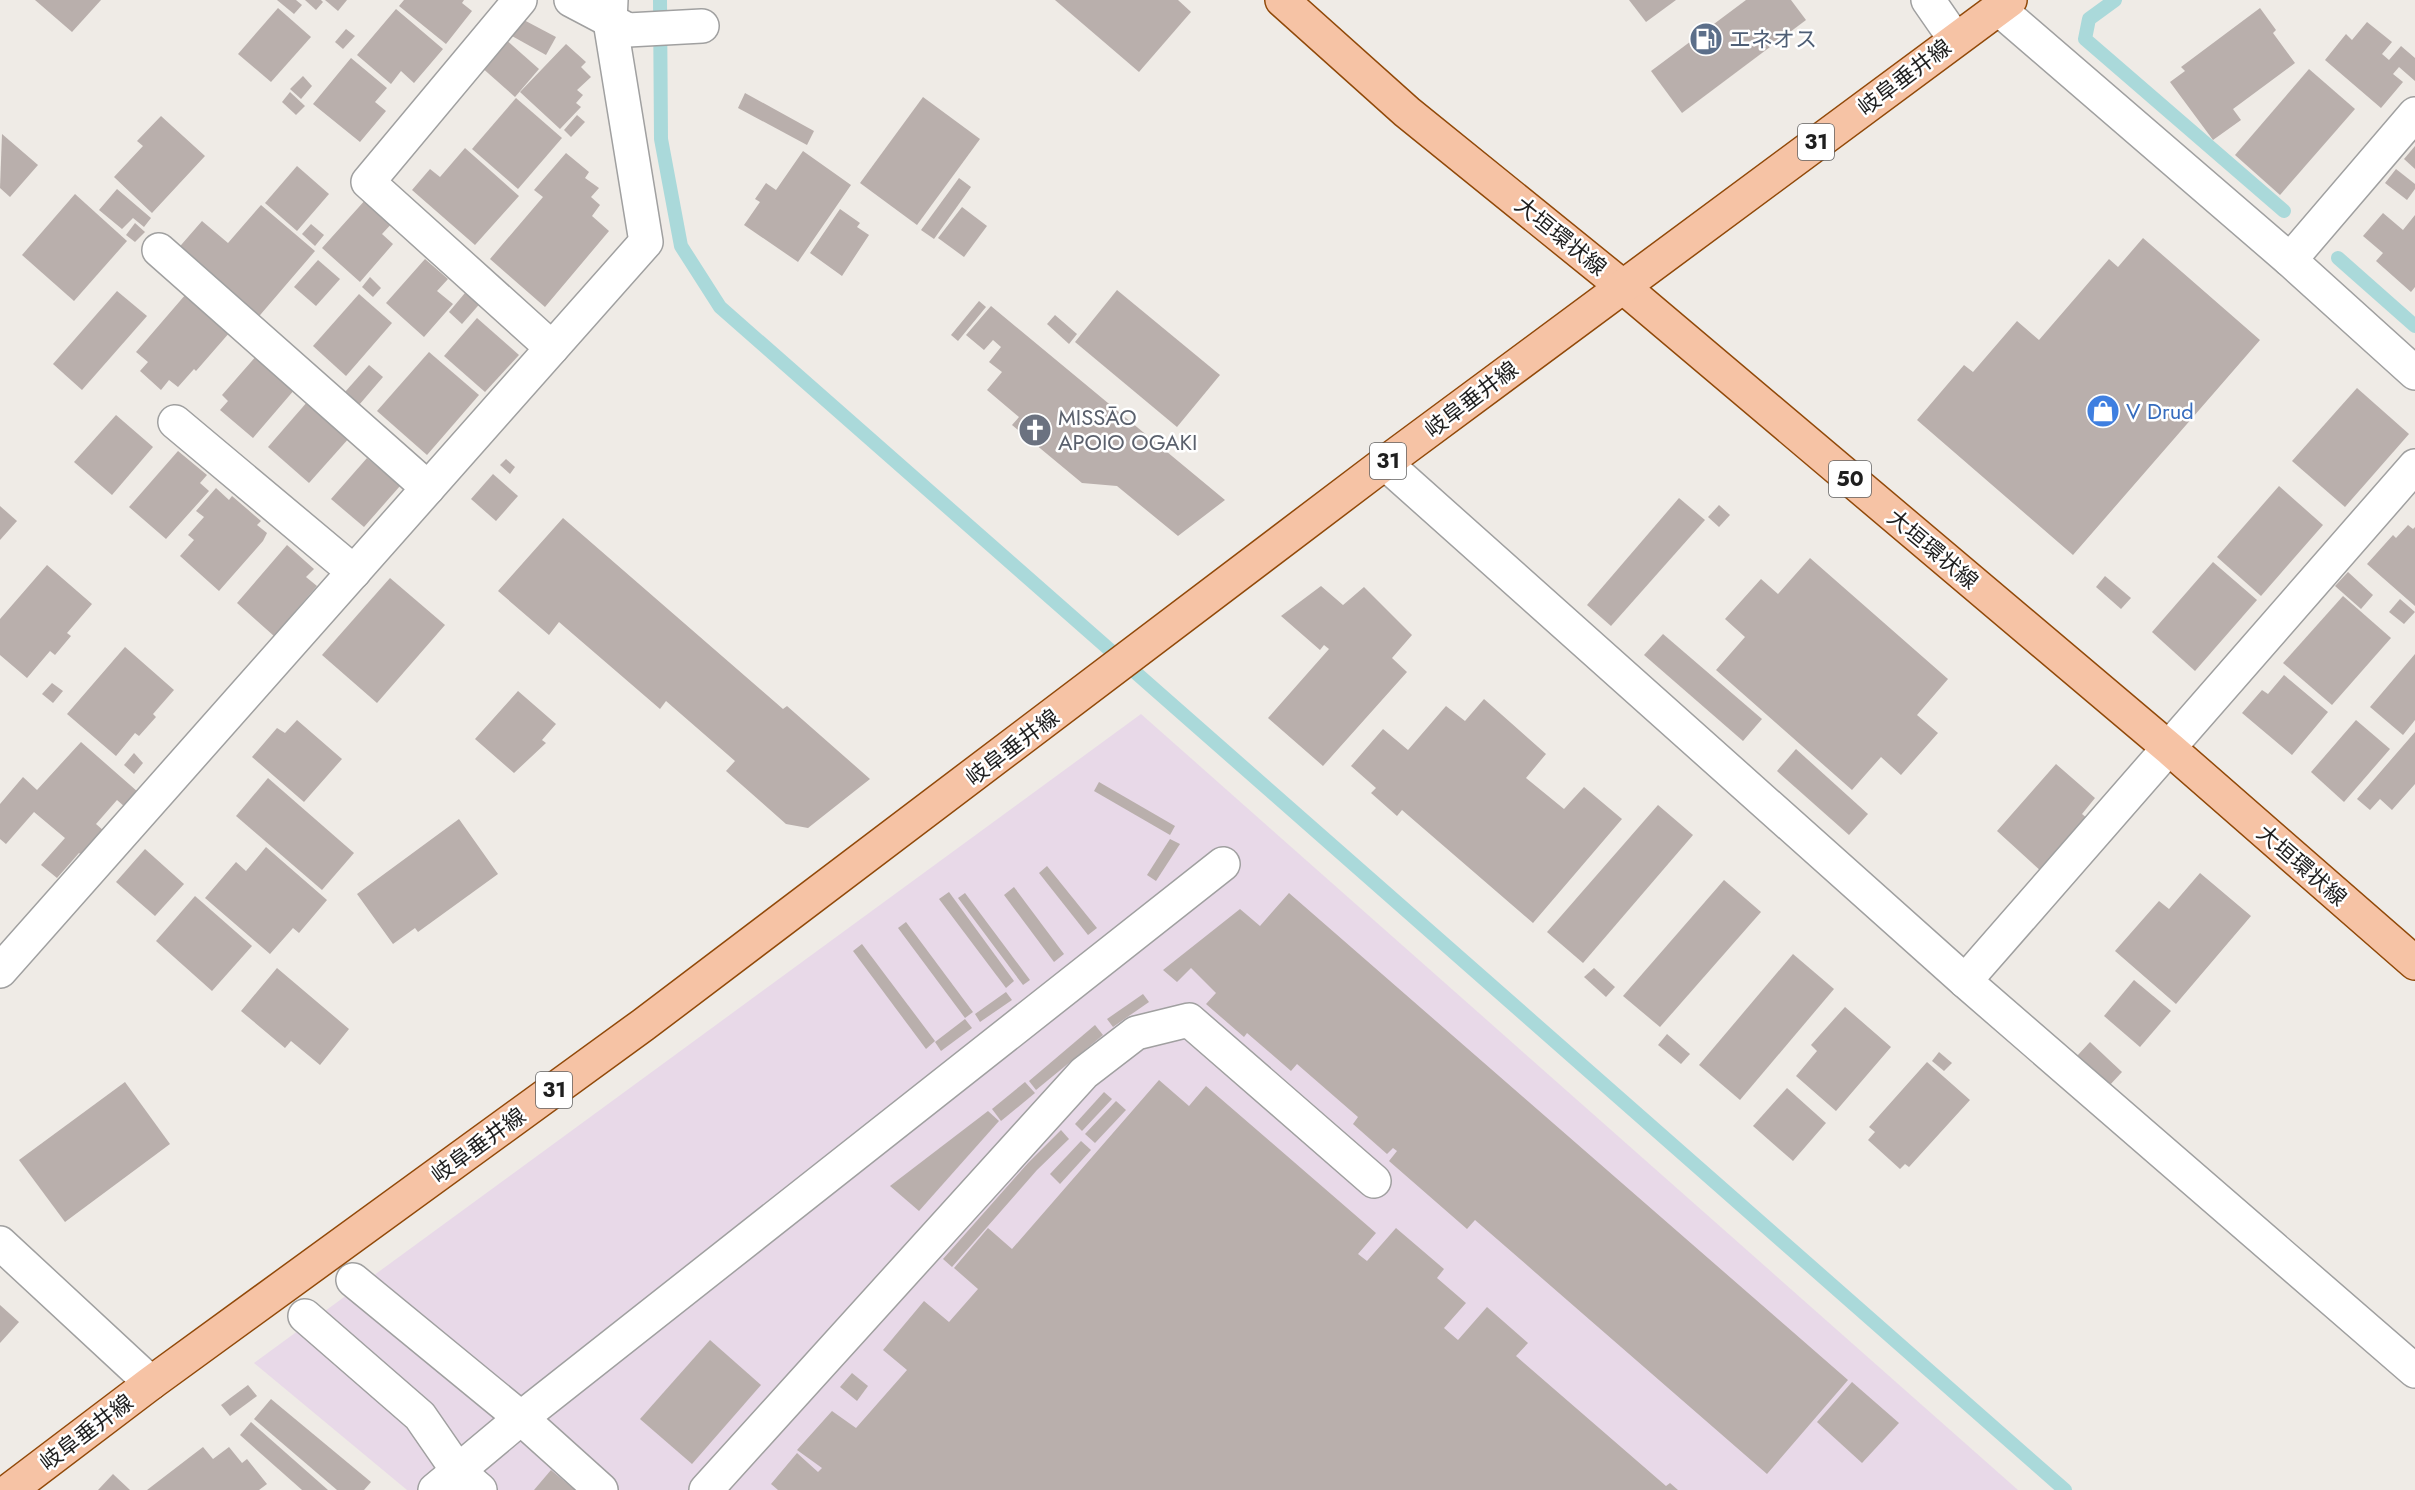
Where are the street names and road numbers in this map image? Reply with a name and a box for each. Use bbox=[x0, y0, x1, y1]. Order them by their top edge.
street label: 岐阜垂井線 bbox=[1850, 31, 1958, 123]
road number: 31 bbox=[1798, 124, 1834, 160]
street label: 大垣環状線 bbox=[1508, 189, 1614, 283]
street label: 岐阜垂井線 bbox=[1417, 353, 1525, 445]
road number: 31 bbox=[1370, 443, 1406, 479]
road number: 50 bbox=[1829, 461, 1871, 497]
street label: 大垣環状線 bbox=[1881, 501, 1985, 597]
street label: 岐阜垂井線 bbox=[958, 701, 1066, 793]
street label: 大垣環状線 bbox=[2250, 817, 2354, 913]
road number: 31 bbox=[536, 1072, 572, 1108]
street label: 岐阜垂井線 bbox=[424, 1100, 532, 1190]
street label: 岐阜垂井線 bbox=[32, 1386, 140, 1478]

